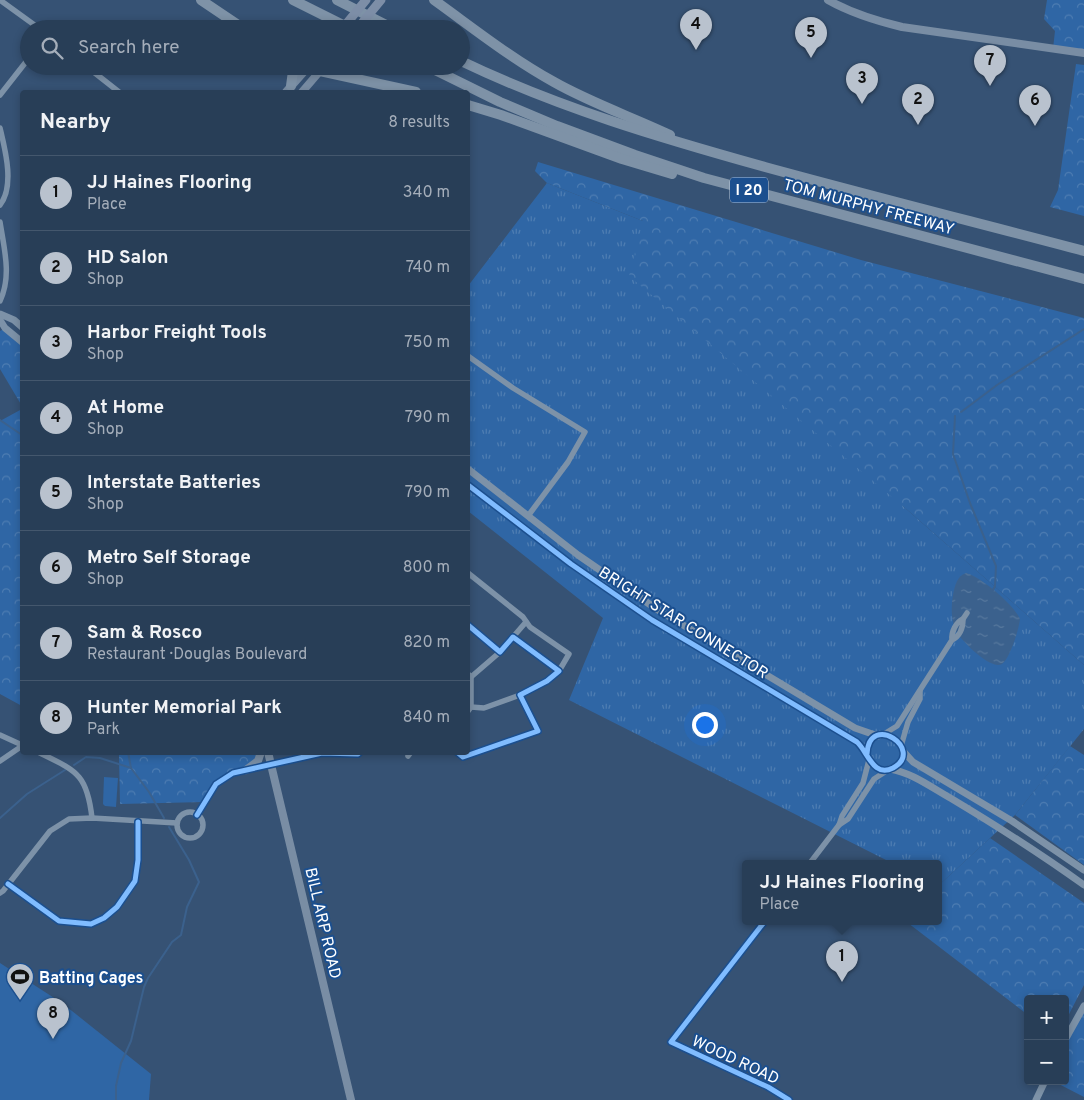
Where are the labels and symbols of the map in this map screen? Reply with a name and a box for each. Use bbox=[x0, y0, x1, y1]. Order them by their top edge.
pin: 4 bbox=[680, 9, 712, 50]
pin: 5 bbox=[795, 17, 827, 58]
pin: 7 bbox=[974, 45, 1006, 86]
pin: 3 bbox=[846, 63, 878, 104]
pin: 2 bbox=[902, 84, 934, 125]
pin: 6 bbox=[1019, 85, 1051, 126]
street label: TOM MURPHY FREEWAY bbox=[781, 175, 956, 240]
road number: I 20 bbox=[730, 178, 768, 202]
street label: BRIGHT STAR CONNECTOR bbox=[594, 563, 771, 684]
your location bbox=[692, 712, 718, 738]
street label: BILL ARP ROAD bbox=[300, 866, 345, 981]
pin: 1 bbox=[826, 941, 858, 982]
sports icon: Batting Cages bbox=[5, 962, 35, 1001]
place label: Batting Cages bbox=[39, 969, 144, 989]
pin: 8 bbox=[37, 998, 69, 1039]
street label: WOOD ROAD bbox=[688, 1032, 782, 1090]

